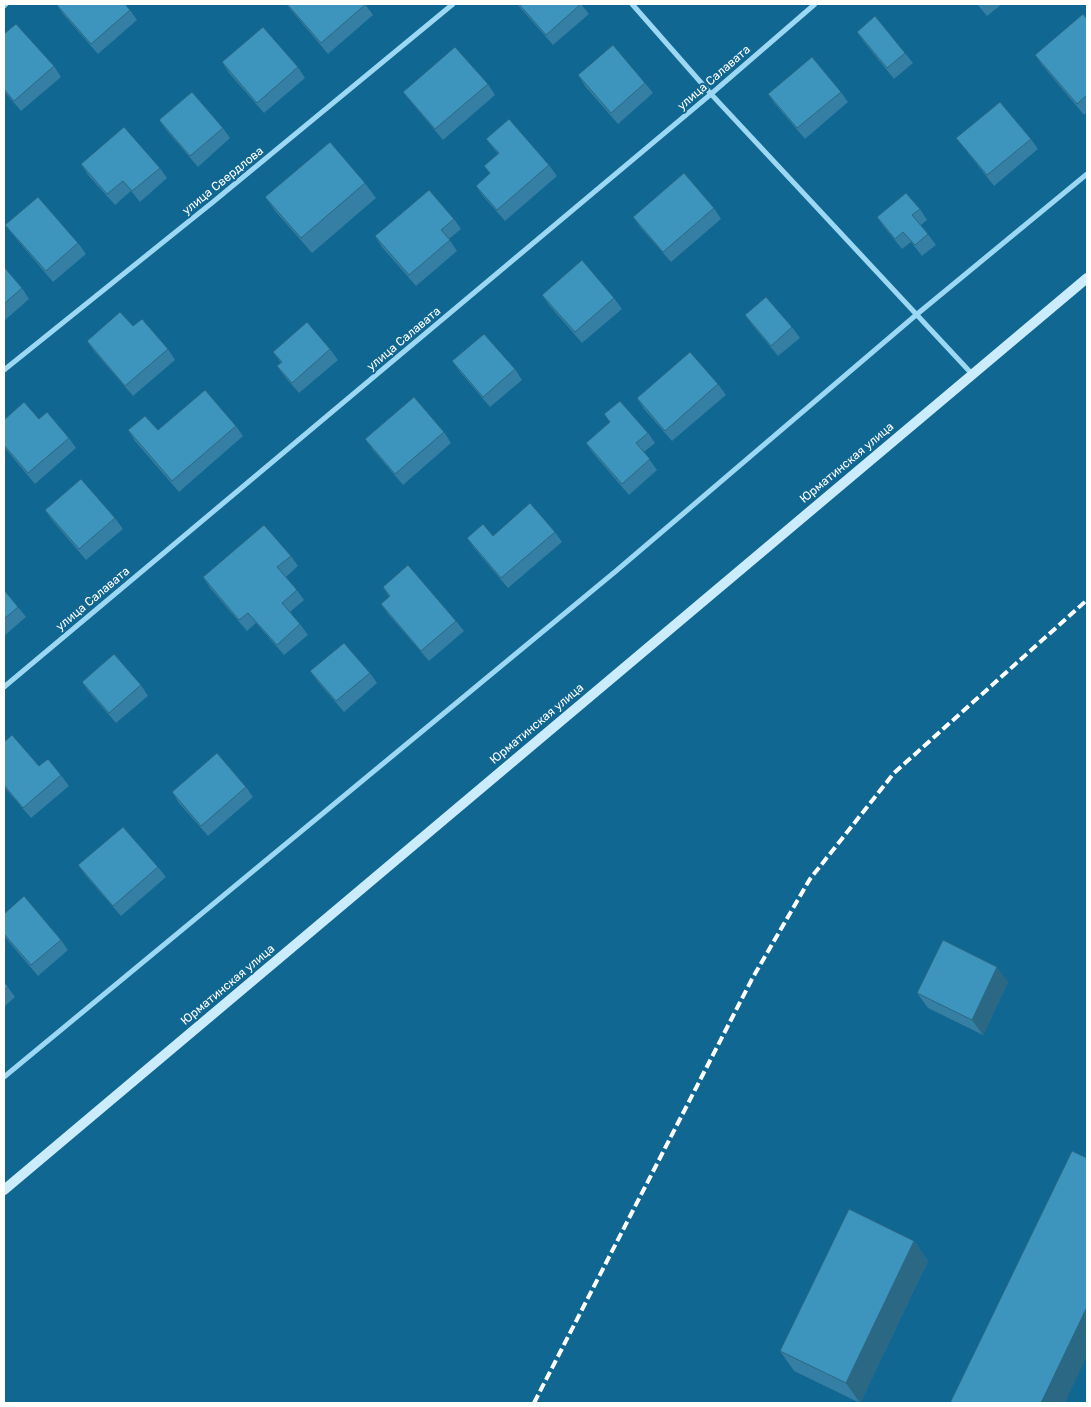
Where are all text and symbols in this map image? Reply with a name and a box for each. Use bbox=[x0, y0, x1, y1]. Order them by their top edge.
street label: улица Салавата bbox=[675, 42, 753, 114]
street label: улица Свердлова bbox=[179, 144, 267, 218]
street label: улица Салавата bbox=[364, 304, 444, 374]
street label: Юрматинская улица bbox=[797, 420, 897, 506]
street label: улица Салавата bbox=[53, 564, 133, 634]
street label: Юрматинская улица bbox=[487, 681, 587, 767]
street label: Юрматинская улица bbox=[178, 942, 278, 1028]

